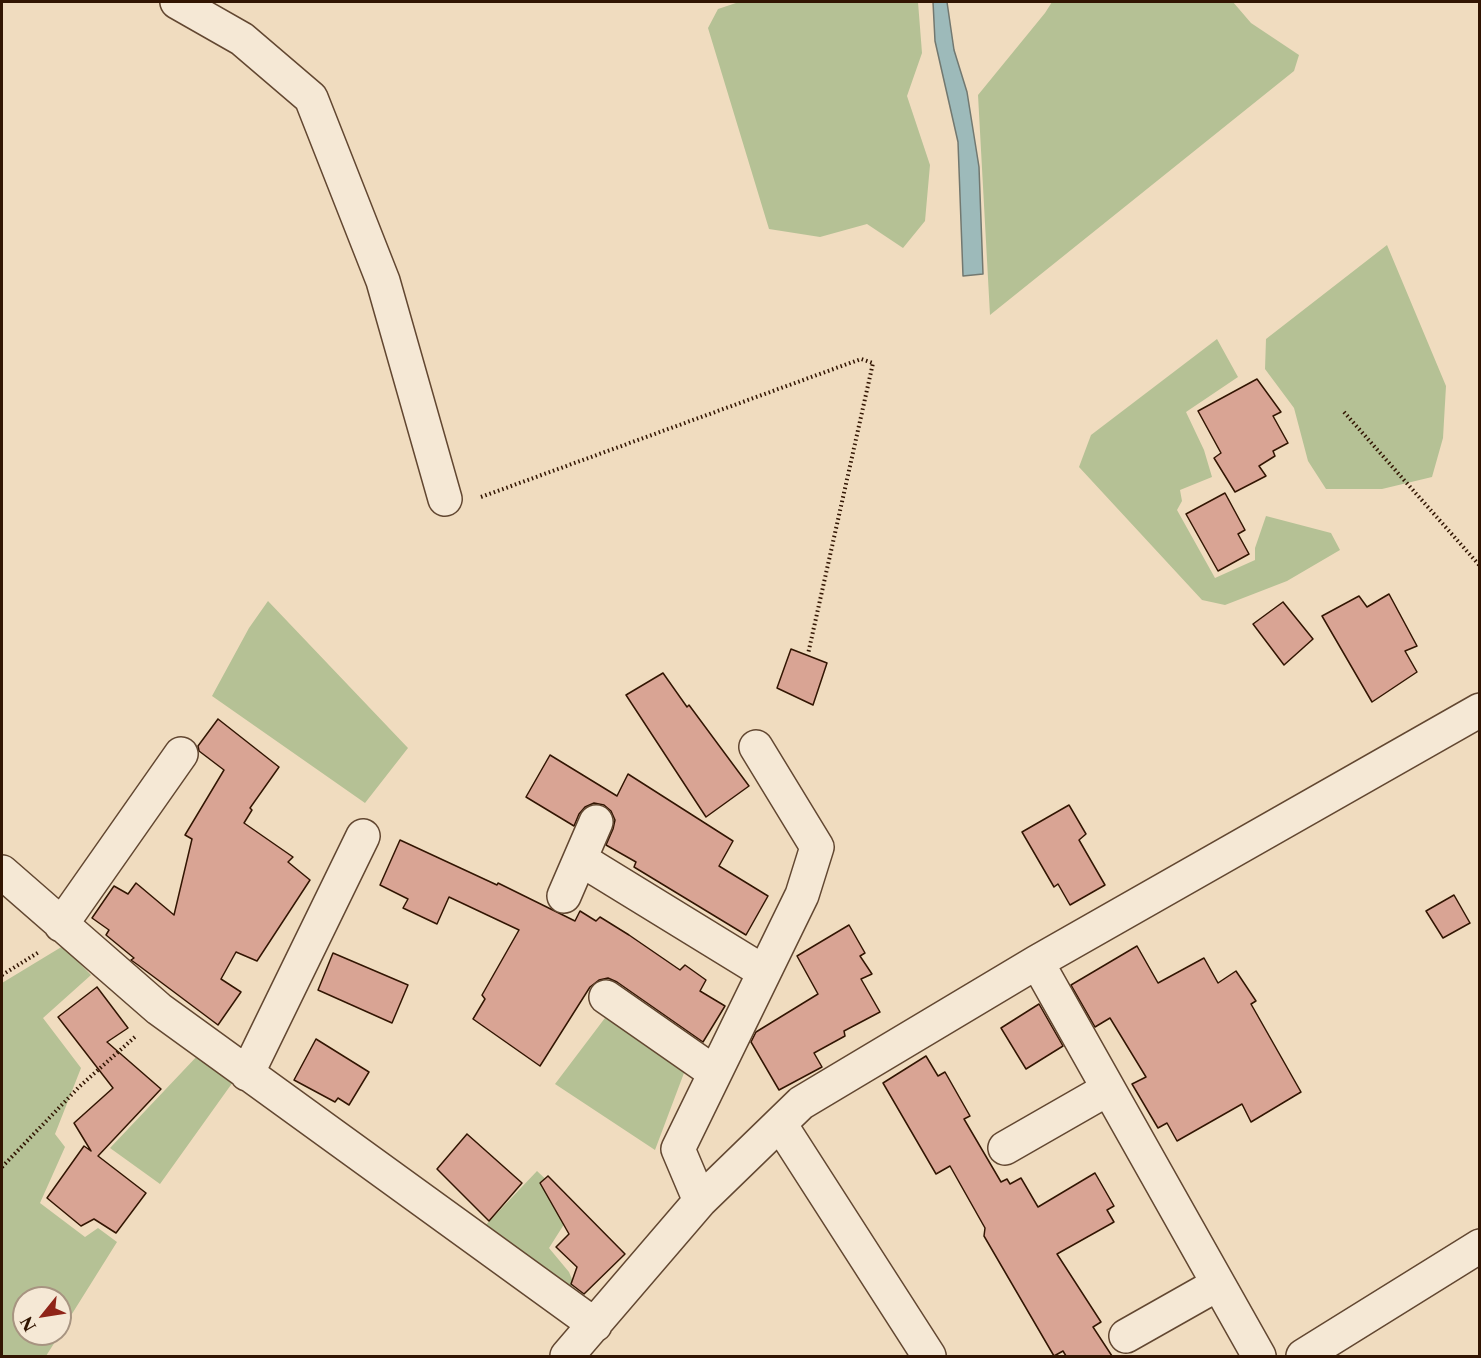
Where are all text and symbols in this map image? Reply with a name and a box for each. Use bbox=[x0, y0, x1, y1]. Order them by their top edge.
north arrow bbox=[12, 1286, 72, 1346]
text: N bbox=[16, 1313, 40, 1335]

